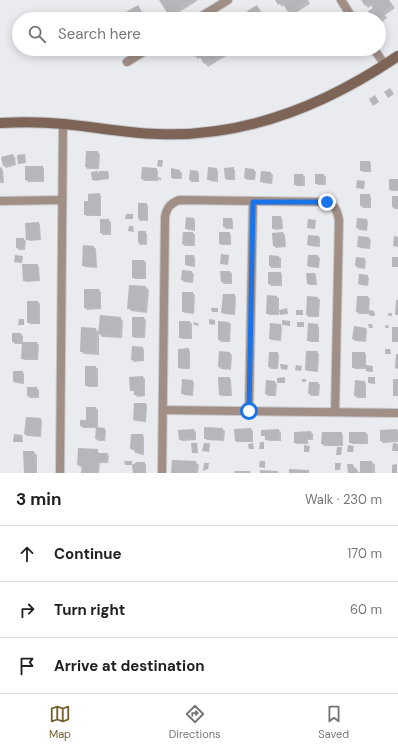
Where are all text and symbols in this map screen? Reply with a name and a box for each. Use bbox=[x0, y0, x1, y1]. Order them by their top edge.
search box bbox=[12, 12, 386, 56]
icon: search bbox=[26, 23, 48, 45]
text: Search here bbox=[58, 24, 141, 44]
route end bbox=[318, 193, 336, 211]
route start bbox=[240, 402, 258, 420]
text: 3 min bbox=[16, 488, 61, 510]
text: Walk · 230 m bbox=[305, 491, 382, 508]
icon: ahead bbox=[16, 543, 38, 565]
text: Continue bbox=[54, 544, 122, 564]
text: 170 m bbox=[347, 545, 382, 562]
icon: right bbox=[16, 599, 38, 621]
text: Turn right bbox=[54, 600, 125, 620]
text: 60 m bbox=[350, 601, 382, 618]
icon: arrive bbox=[16, 655, 38, 677]
text: Arrive at destination bbox=[54, 656, 205, 676]
tab: Map bbox=[49, 703, 71, 741]
tab: Directions bbox=[169, 703, 221, 741]
tab: Saved bbox=[318, 703, 349, 741]

